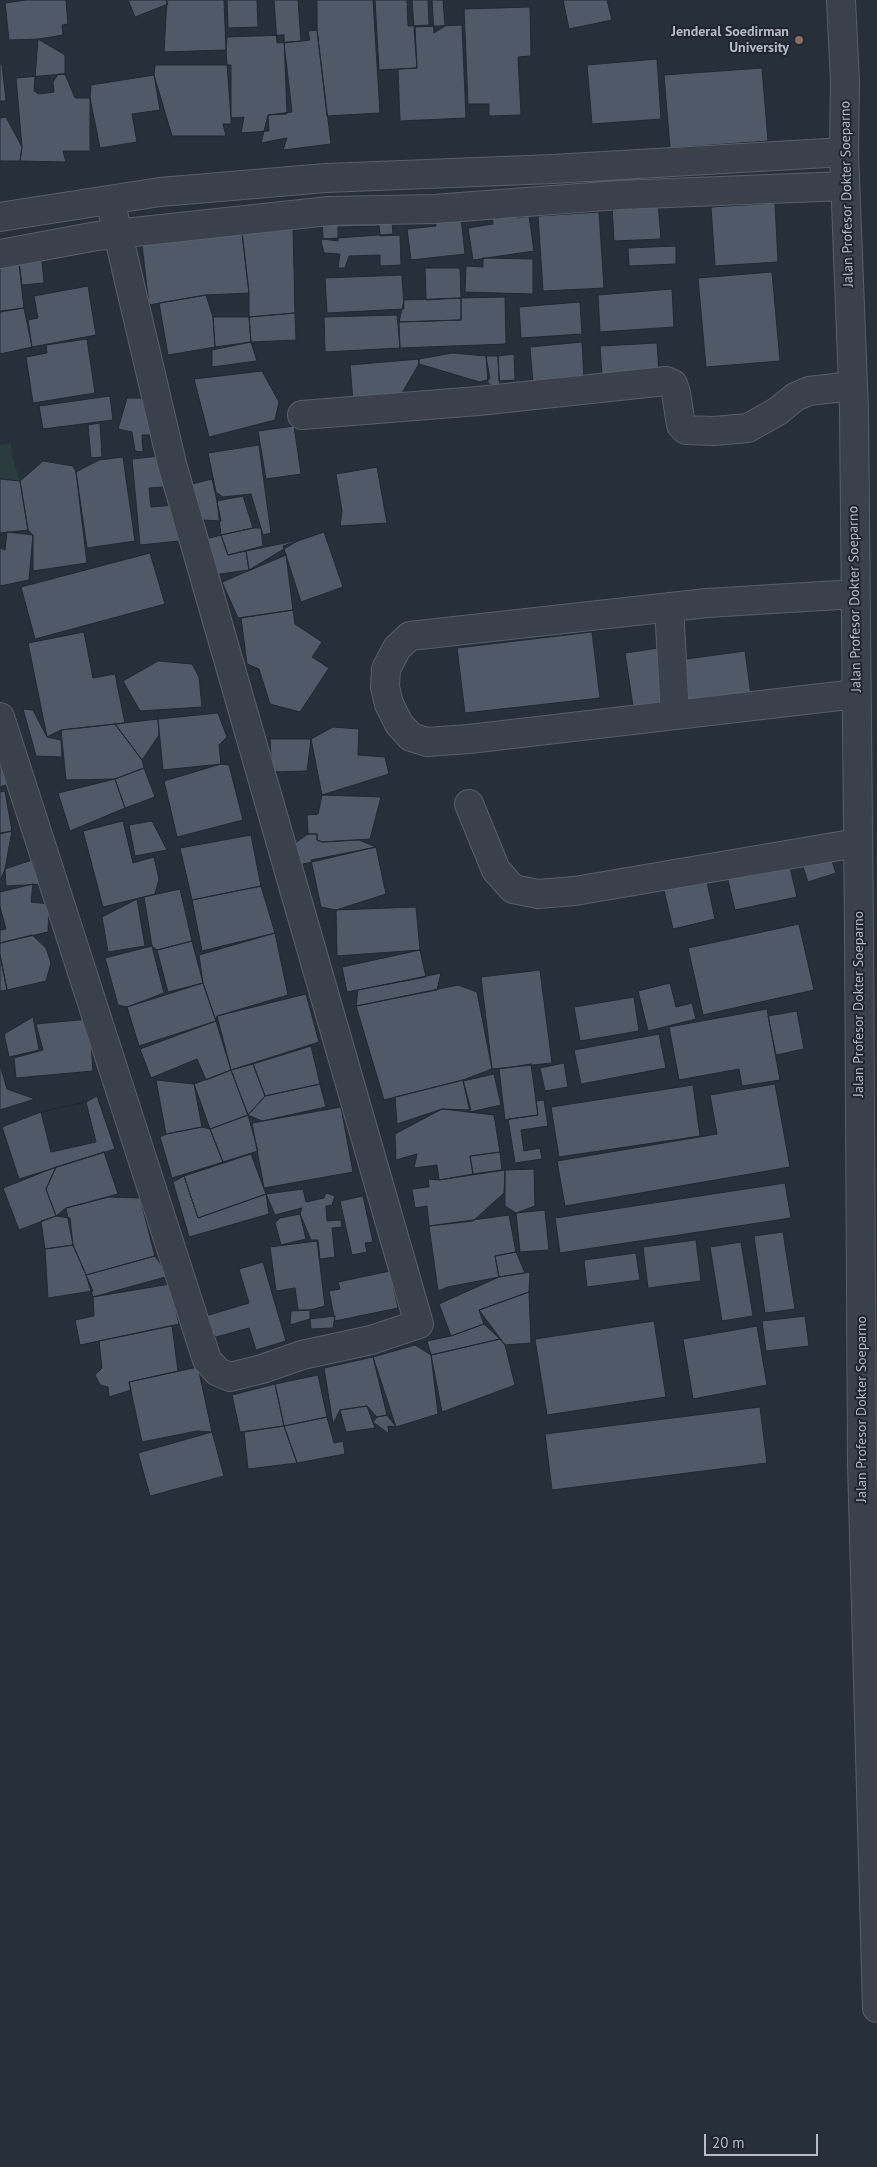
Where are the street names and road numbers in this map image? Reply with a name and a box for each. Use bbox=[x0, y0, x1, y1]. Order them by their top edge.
street label: Jalan Profesor Dokter Soeparno bbox=[837, 101, 857, 287]
street label: Jalan Profesor Dokter Soeparno bbox=[845, 506, 865, 692]
street label: Jalan Profesor Dokter Soeparno bbox=[851, 911, 867, 1097]
street label: Jalan Profesor Dokter Soeparno bbox=[854, 1316, 870, 1502]

